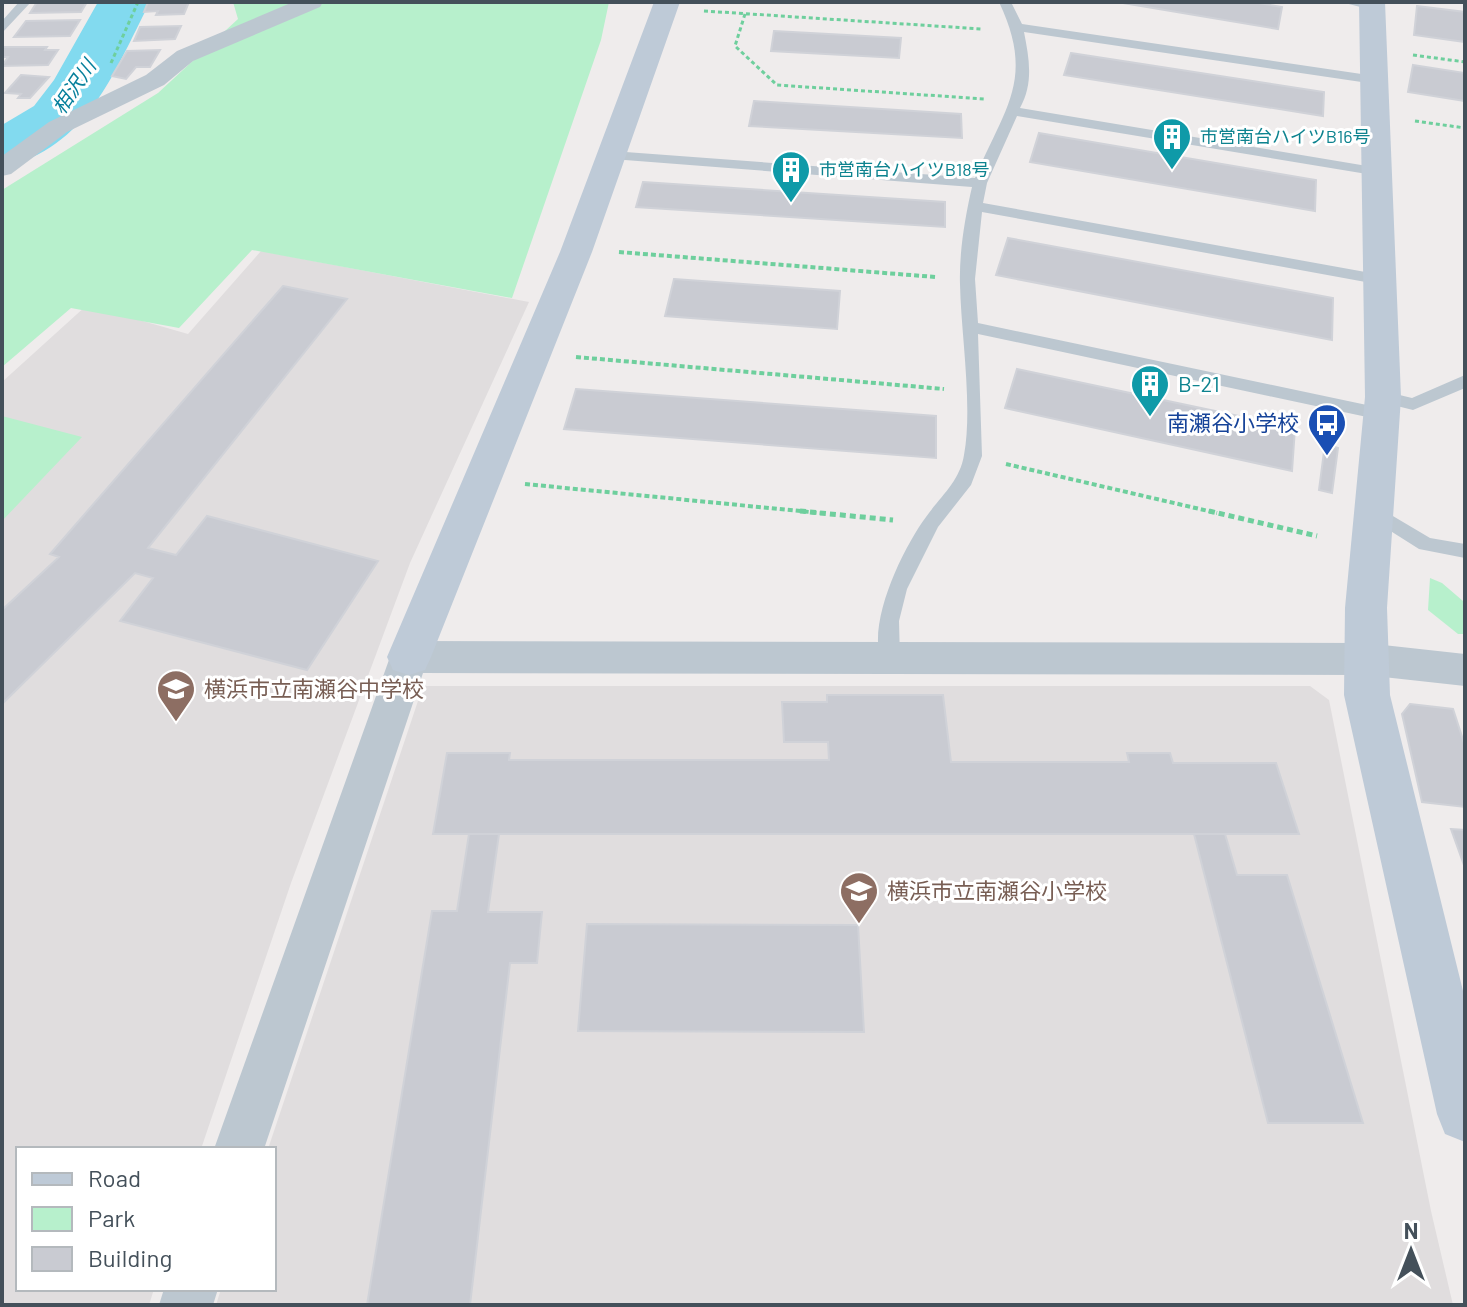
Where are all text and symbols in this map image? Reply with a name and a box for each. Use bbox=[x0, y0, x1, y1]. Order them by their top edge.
water label: 相沢川 bbox=[46, 53, 101, 118]
building icon: 市営南台ハイツB16号 bbox=[1151, 116, 1193, 171]
place label: 市営南台ハイツB16号 bbox=[1200, 125, 1371, 147]
building icon: 市営南台ハイツB18号 bbox=[770, 149, 812, 204]
place label: 市営南台ハイツB18号 bbox=[819, 158, 990, 180]
building icon: B-21 bbox=[1129, 363, 1171, 418]
place label: B-21 bbox=[1178, 370, 1220, 396]
bus stop icon: 南瀬谷小学校 bbox=[1306, 402, 1348, 457]
place label: 南瀬谷小学校 bbox=[1167, 409, 1299, 435]
school or university icon: 横浜市立南瀬谷中学校 bbox=[155, 668, 197, 723]
place label: 横浜市立南瀬谷中学校 bbox=[204, 675, 424, 701]
school or university icon: 横浜市立南瀬谷小学校 bbox=[838, 870, 880, 925]
place label: 横浜市立南瀬谷小学校 bbox=[887, 877, 1107, 903]
legend bbox=[16, 1147, 276, 1291]
text: Road bbox=[88, 1163, 141, 1192]
text: Park bbox=[88, 1203, 135, 1232]
north arrow bbox=[1371, 1211, 1451, 1291]
text: N bbox=[1404, 1217, 1418, 1243]
text: Building bbox=[88, 1243, 172, 1272]

